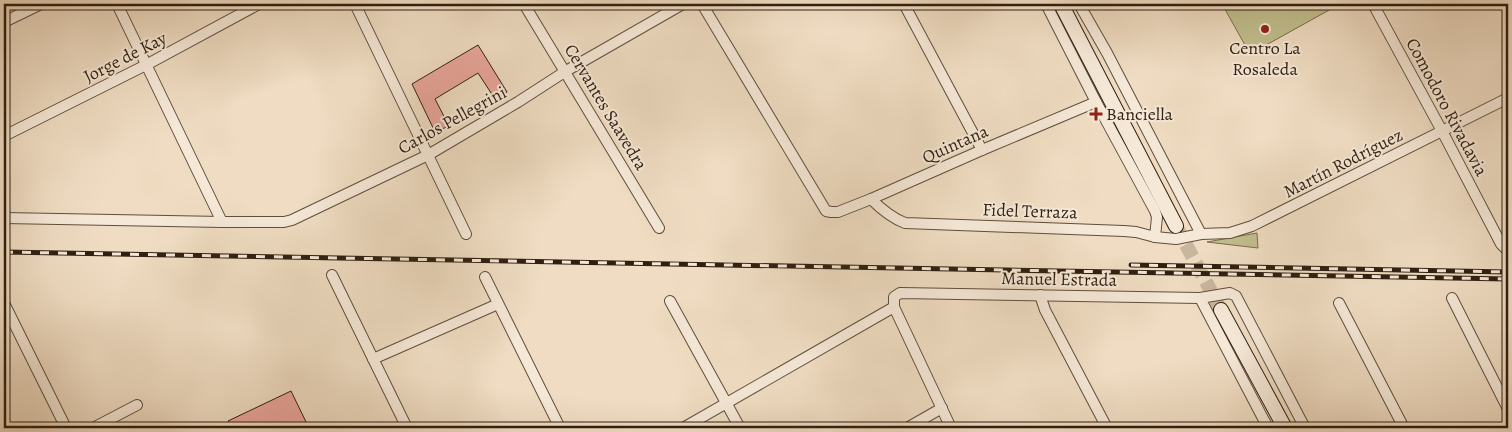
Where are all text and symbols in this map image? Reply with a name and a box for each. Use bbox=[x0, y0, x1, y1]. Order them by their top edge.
marker: Centro La Rosaleda bbox=[1259, 23, 1271, 35]
street label: Jorge de Kay bbox=[79, 25, 171, 88]
street label: Comodoro Rivadavia bbox=[1401, 34, 1494, 181]
place label: Centro La Rosaleda bbox=[1229, 36, 1301, 81]
street label: Cervantes Saavedra bbox=[559, 39, 653, 175]
street label: Carlos Pellegrini bbox=[393, 80, 511, 160]
place label: Banciella bbox=[1106, 102, 1174, 126]
marker: Banciella bbox=[1090, 108, 1102, 120]
street label: Quintana bbox=[918, 119, 992, 169]
street label: Martín Rodríguez bbox=[1279, 123, 1407, 203]
street label: Fidel Terraza bbox=[982, 197, 1079, 225]
street label: Manuel Estrada bbox=[1001, 266, 1118, 292]

